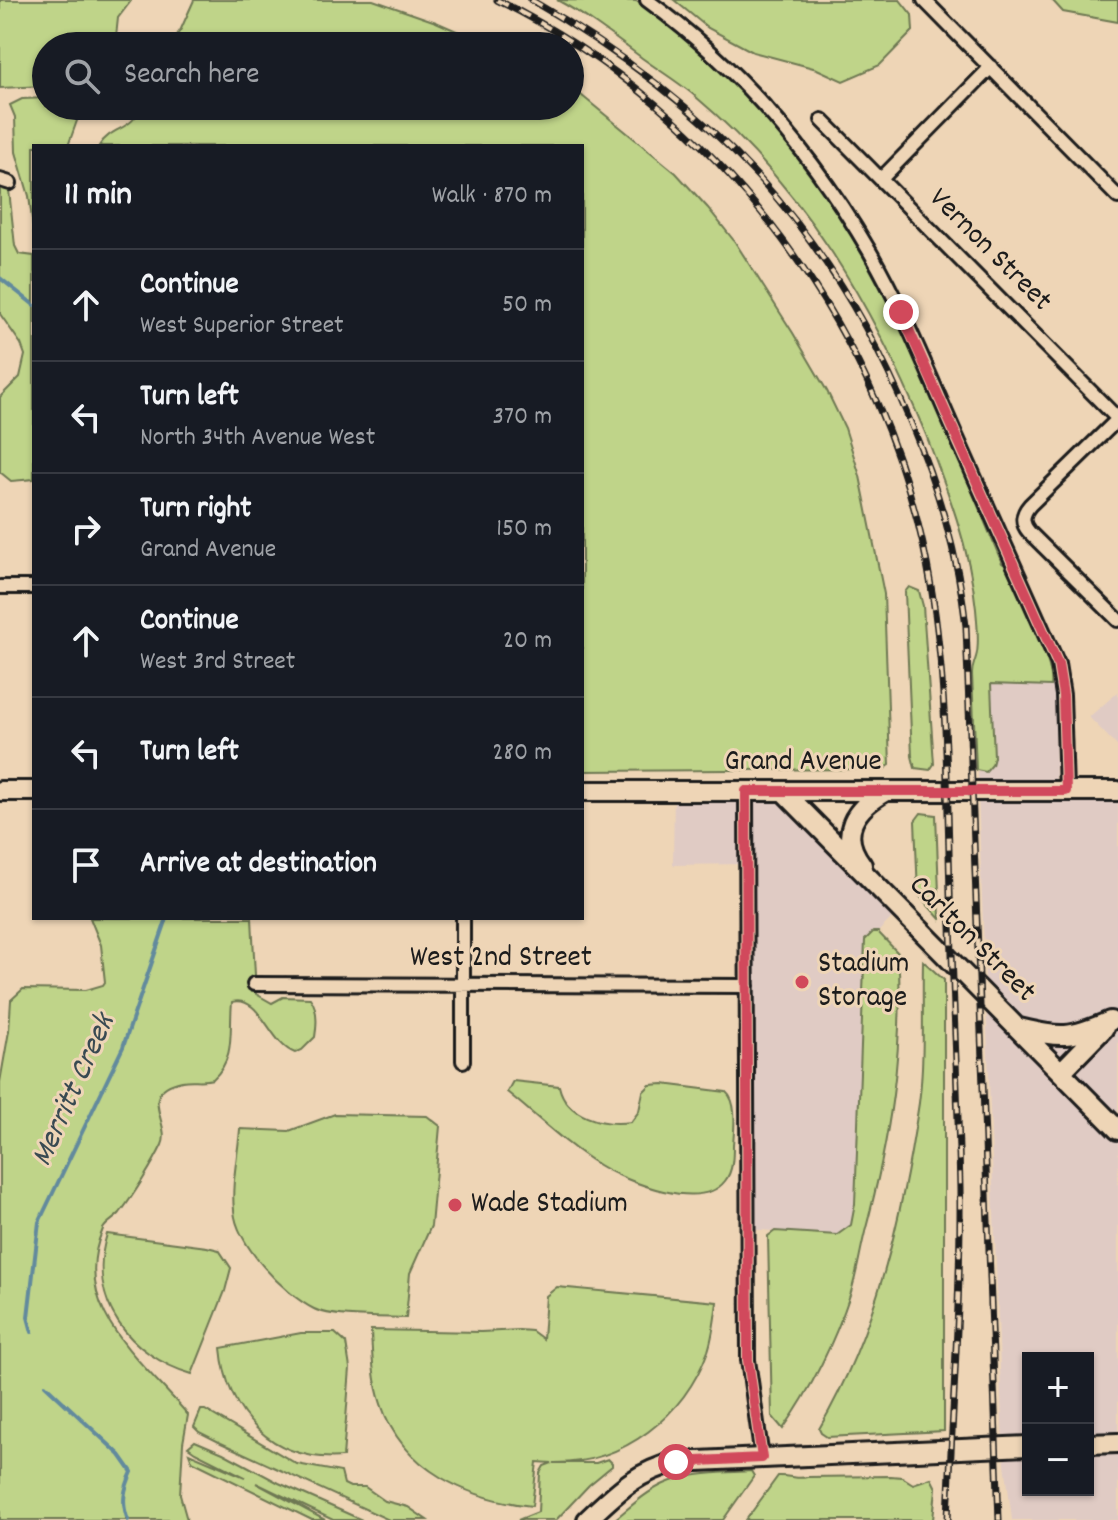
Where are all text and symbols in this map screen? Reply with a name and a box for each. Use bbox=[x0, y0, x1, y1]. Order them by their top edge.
search box bbox=[32, 32, 584, 120]
icon: search bbox=[60, 54, 104, 98]
text: Search here bbox=[124, 55, 260, 98]
text: 11 min bbox=[64, 172, 132, 221]
text: Walk · 870 m bbox=[432, 178, 552, 215]
street label: Vernon Street bbox=[917, 179, 1061, 323]
text: Continue bbox=[140, 265, 239, 308]
icon: ahead bbox=[64, 283, 108, 327]
text: 50 m bbox=[502, 287, 552, 324]
route end bbox=[883, 294, 919, 330]
text: West Superior Street bbox=[140, 308, 344, 345]
text: Turn left bbox=[140, 377, 239, 420]
icon: left bbox=[64, 395, 108, 439]
text: 370 m bbox=[493, 399, 552, 436]
text: North 34th Avenue West bbox=[140, 420, 375, 457]
text: Turn right bbox=[140, 489, 251, 532]
icon: right bbox=[64, 507, 108, 551]
text: 150 m bbox=[496, 511, 552, 548]
text: Grand Avenue bbox=[140, 532, 276, 569]
text: Continue bbox=[140, 601, 239, 644]
icon: ahead bbox=[64, 619, 108, 663]
text: 20 m bbox=[503, 623, 552, 660]
text: West 3rd Street bbox=[140, 644, 295, 681]
icon: left bbox=[64, 731, 108, 775]
text: Turn left bbox=[140, 732, 239, 775]
text: 280 m bbox=[492, 735, 552, 772]
street label: Grand Avenue bbox=[724, 742, 882, 785]
icon: arrive bbox=[64, 843, 108, 887]
text: Arrive at destination bbox=[140, 844, 377, 887]
street label: Carlton Street bbox=[897, 866, 1045, 1014]
street label: West 2nd Street bbox=[410, 938, 592, 981]
place label: Stadium Storage bbox=[818, 944, 909, 1021]
marker: Stadium Storage bbox=[793, 973, 811, 991]
water label: Merritt Creek bbox=[21, 1005, 130, 1175]
place label: Wade Stadium bbox=[471, 1184, 628, 1227]
marker: Wade Stadium bbox=[446, 1196, 464, 1214]
map controls bbox=[1022, 1352, 1094, 1496]
button: + bbox=[1022, 1352, 1094, 1424]
button: − bbox=[1022, 1424, 1094, 1496]
route start bbox=[658, 1444, 694, 1480]

